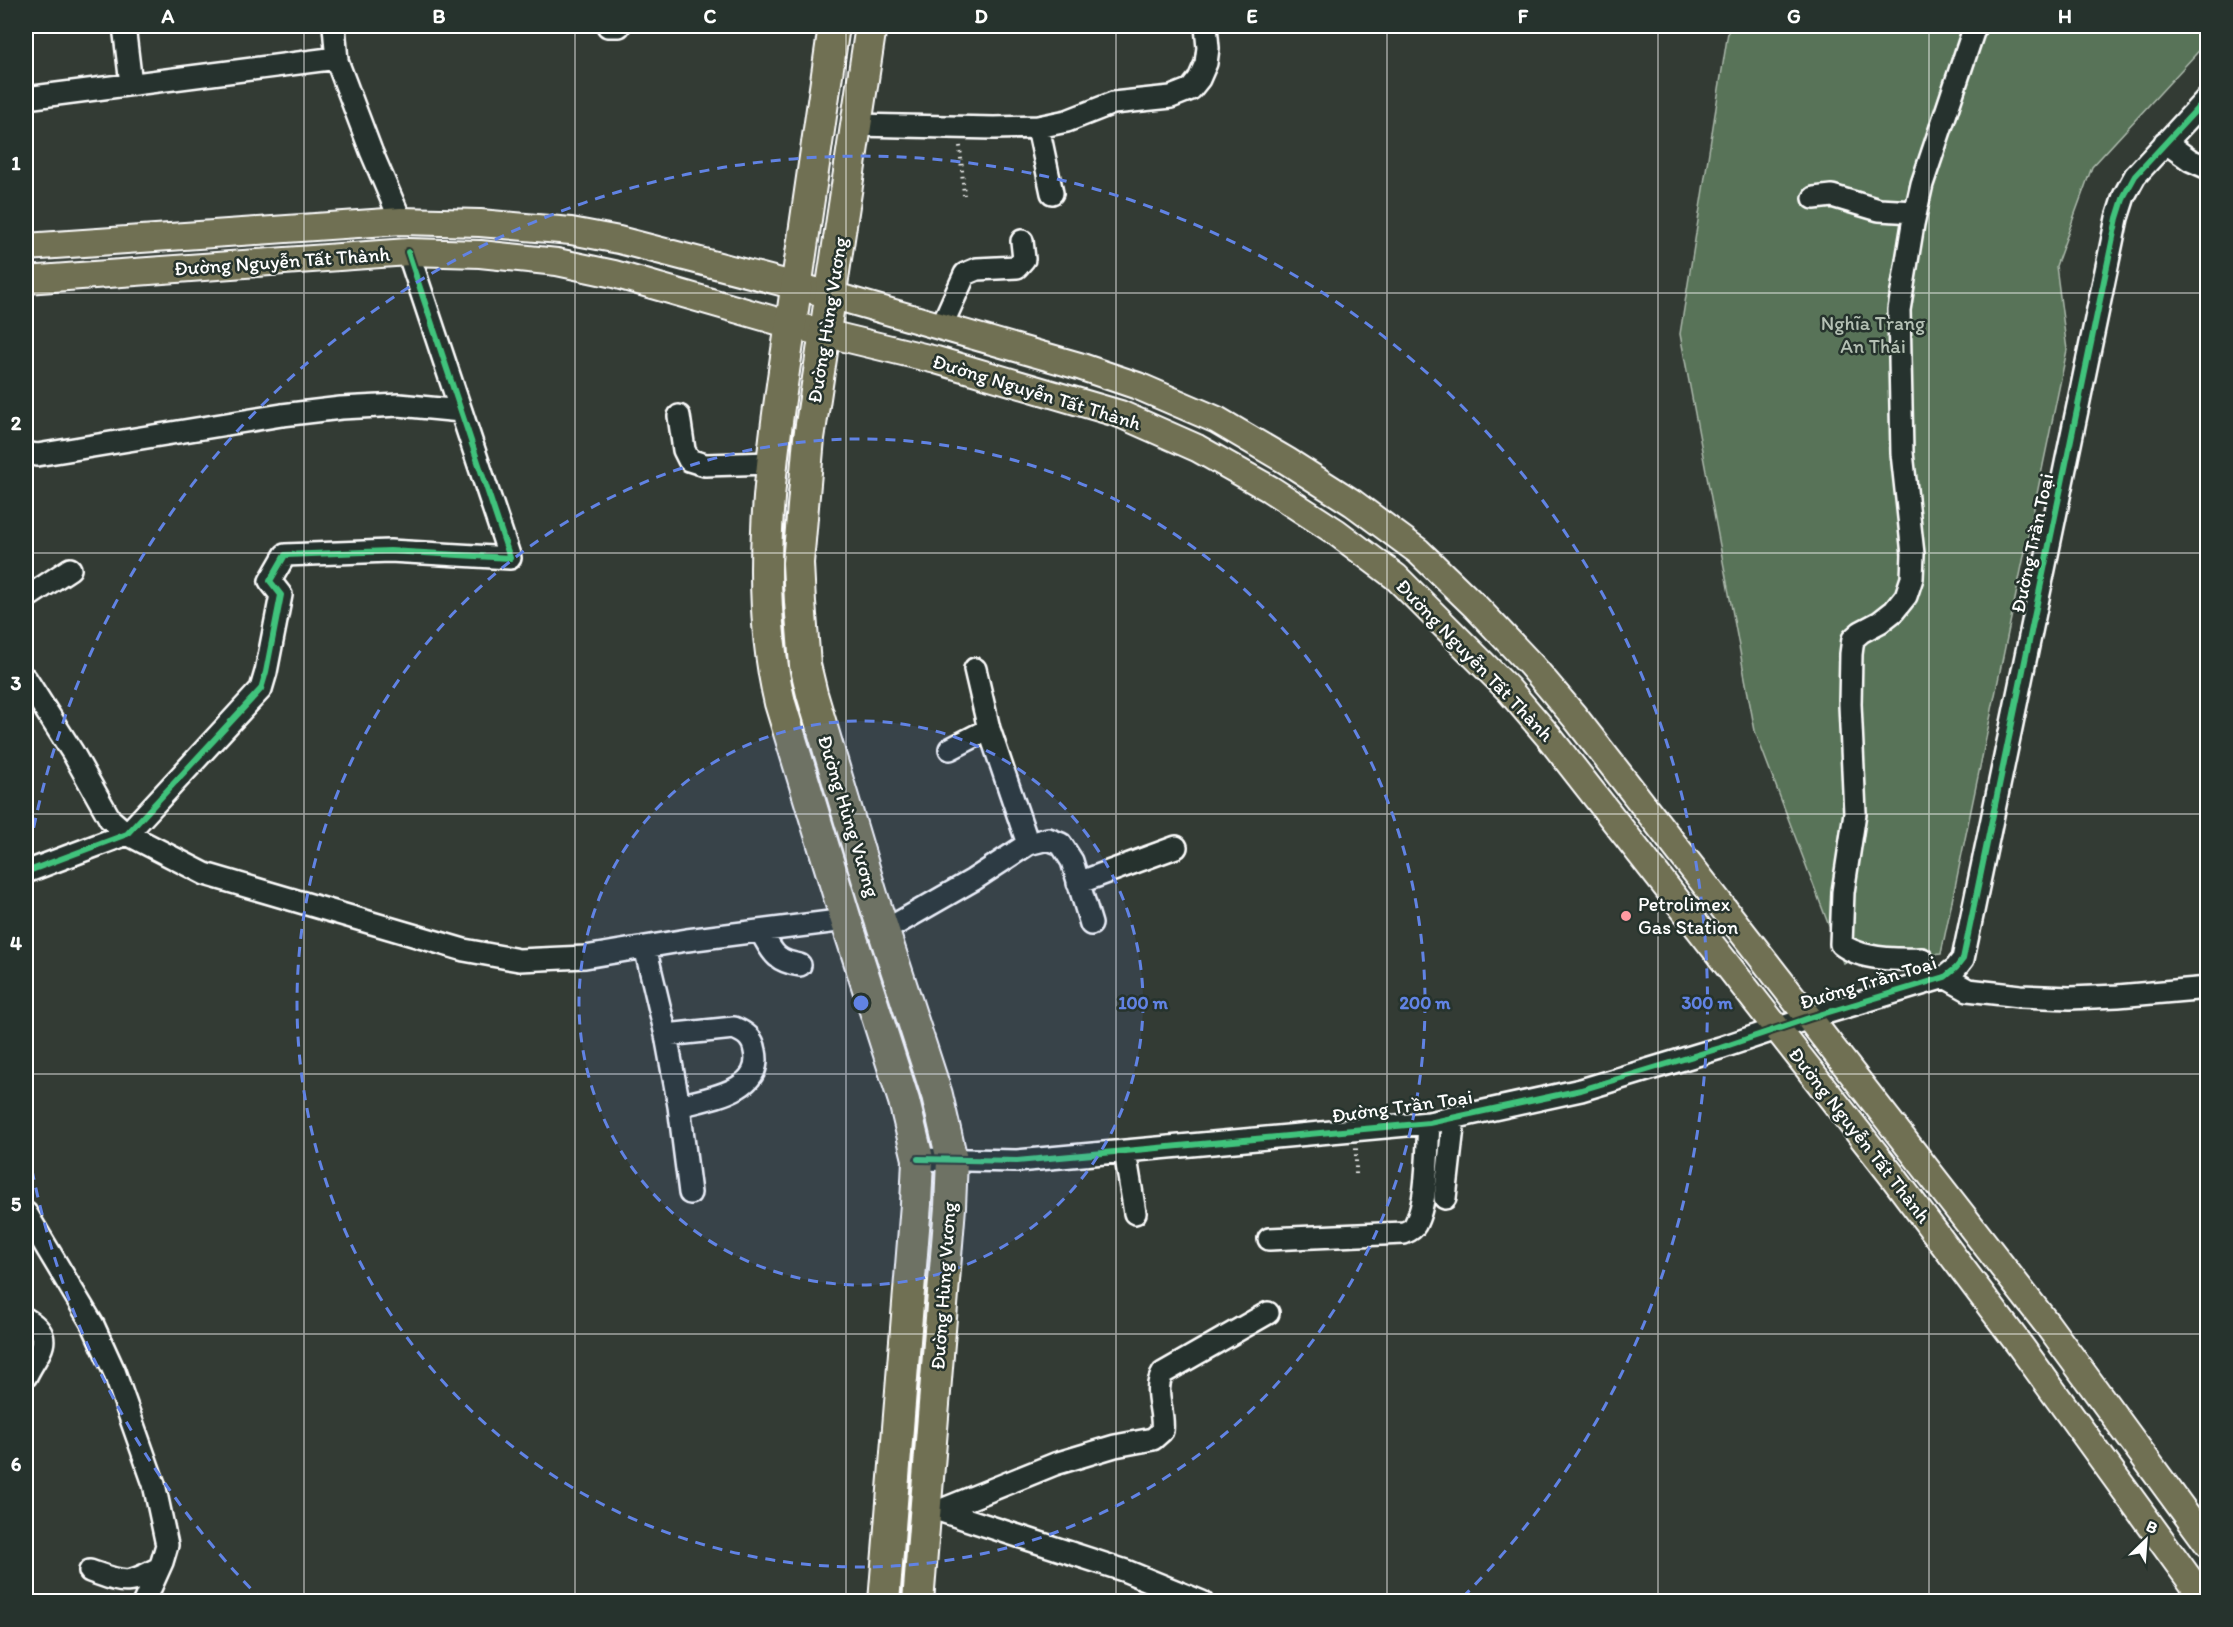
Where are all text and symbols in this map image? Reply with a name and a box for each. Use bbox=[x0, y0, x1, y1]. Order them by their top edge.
text: A bbox=[161, 4, 175, 28]
text: B bbox=[433, 4, 446, 28]
text: C bbox=[704, 4, 717, 28]
text: D bbox=[974, 4, 988, 28]
text: E bbox=[1246, 4, 1258, 28]
text: F bbox=[1518, 4, 1529, 28]
text: G bbox=[1787, 4, 1801, 28]
text: H bbox=[2058, 4, 2072, 28]
text: 1 bbox=[11, 151, 21, 175]
street label: Đường Hùng Vương bbox=[802, 234, 852, 405]
street label: Đường Nguyễn Tất Thành bbox=[173, 241, 391, 281]
park label: Nghĩa Trang An Thái bbox=[1821, 311, 1926, 358]
street label: Đường Nguyễn Tất Thành bbox=[930, 349, 1144, 435]
text: 2 bbox=[11, 411, 22, 435]
street label: Đường Trần Toại bbox=[2005, 471, 2059, 615]
street label: Đường Nguyễn Tất Thành bbox=[1391, 574, 1559, 746]
text: 3 bbox=[11, 671, 22, 695]
street label: Đường Hùng Vương bbox=[813, 732, 885, 901]
place label: Petrolimex Gas Station bbox=[1638, 892, 1738, 939]
marker: Petrolimex Gas Station bbox=[1619, 909, 1633, 923]
text: 4 bbox=[10, 931, 22, 955]
street label: Đường Trần Toại bbox=[1797, 950, 1939, 1014]
text: 100 m bbox=[1118, 992, 1169, 1014]
text: 200 m bbox=[1400, 992, 1451, 1014]
text: 300 m bbox=[1681, 992, 1733, 1014]
centre of rings bbox=[851, 993, 871, 1013]
street label: Đường Nguyễn Tất Thành bbox=[1784, 1042, 1936, 1228]
street label: Đường Trần Toại bbox=[1330, 1084, 1474, 1128]
text: 5 bbox=[11, 1192, 22, 1216]
street label: Đường Hùng Vương bbox=[925, 1201, 961, 1371]
text: 6 bbox=[11, 1452, 22, 1476]
north arrow bbox=[2116, 1510, 2176, 1570]
text: B bbox=[2143, 1516, 2161, 1538]

